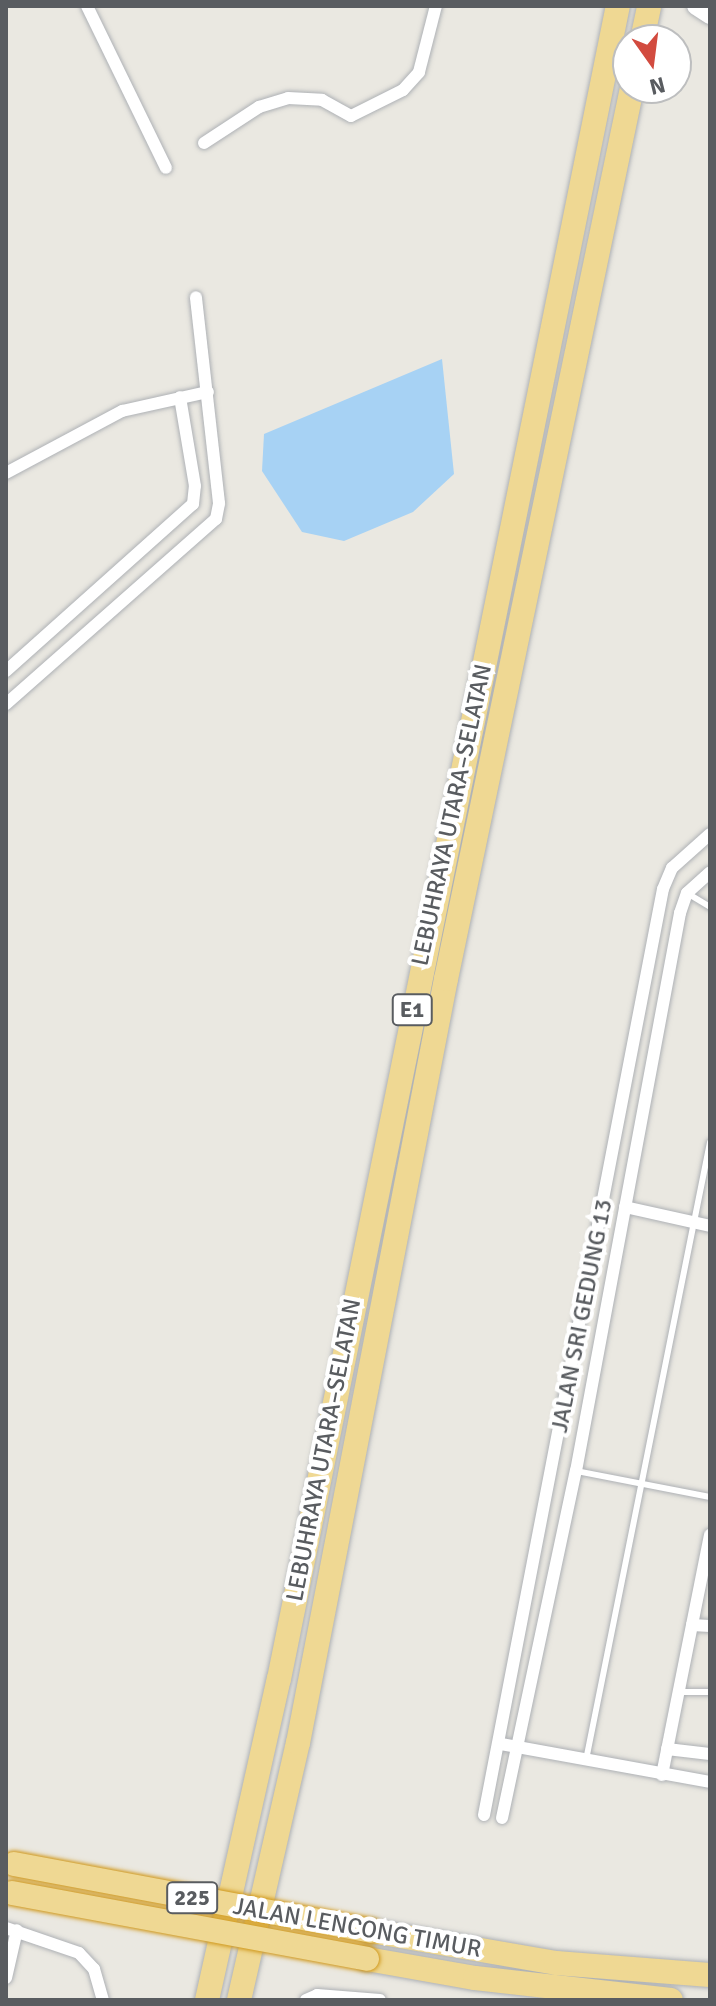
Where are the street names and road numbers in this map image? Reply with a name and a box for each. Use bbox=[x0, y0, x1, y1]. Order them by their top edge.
street label: LEBUHRAYA UTARA–SELATAN bbox=[406, 661, 498, 969]
road number: E1 bbox=[390, 992, 434, 1028]
street label: JALAN SRI GEDUNG 13 bbox=[545, 1197, 619, 1435]
street label: LEBUHRAYA UTARA–SELATAN bbox=[280, 1296, 368, 1604]
road number: 225 bbox=[166, 1880, 218, 1916]
street label: JALAN LENCONG TIMUR bbox=[231, 1892, 483, 1964]

